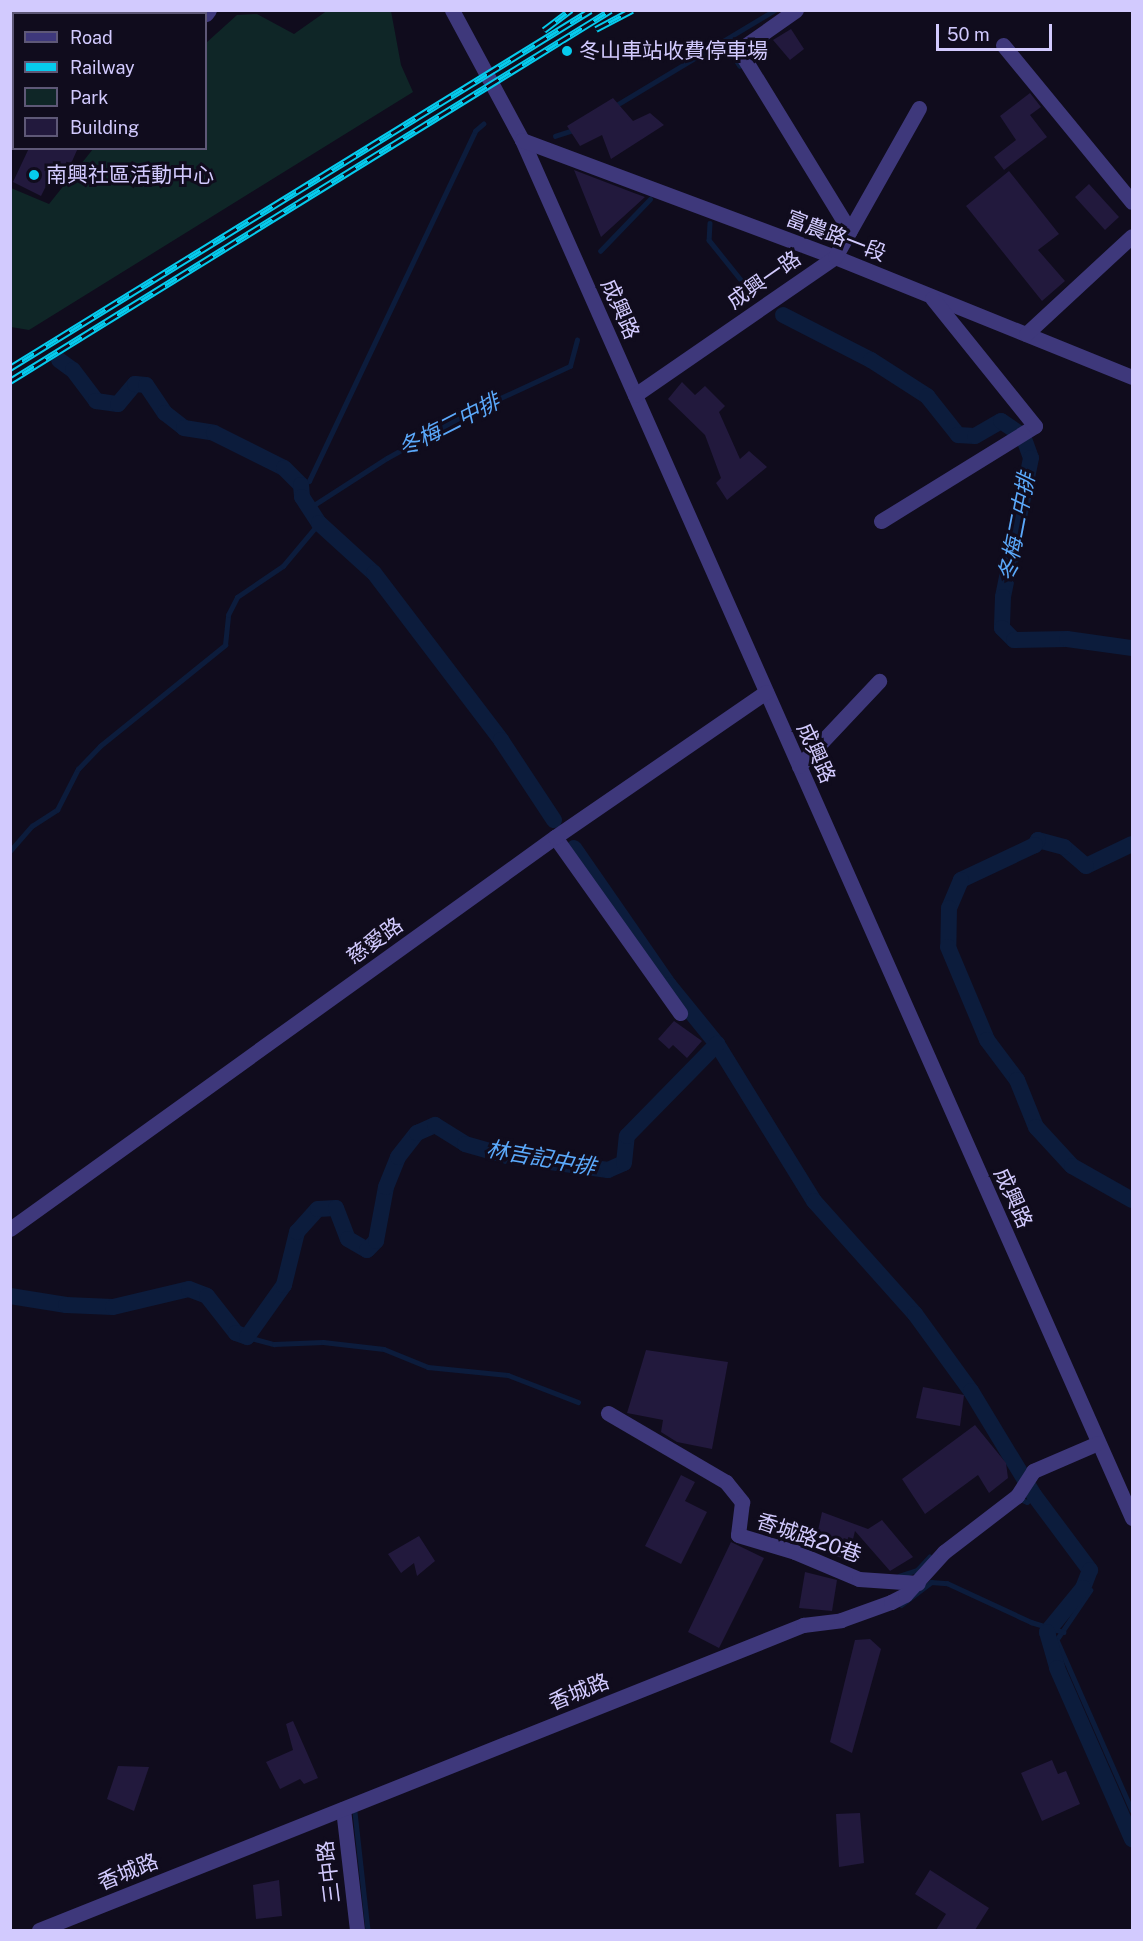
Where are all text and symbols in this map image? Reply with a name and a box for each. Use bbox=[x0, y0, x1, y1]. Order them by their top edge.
legend bbox=[12, 12, 207, 150]
scale bar bbox=[939, 12, 1054, 50]
text: 50 m bbox=[947, 24, 990, 45]
text: Road bbox=[70, 27, 113, 48]
place label: 冬山車站收費停車場 bbox=[579, 38, 768, 64]
marker: 冬山車站收費停車場 bbox=[560, 44, 574, 58]
text: Railway bbox=[70, 57, 135, 78]
text: Park bbox=[70, 87, 108, 108]
text: Building bbox=[70, 117, 139, 138]
place label: 南興社區活動中心 bbox=[46, 162, 214, 188]
marker: 南興社區活動中心 bbox=[27, 168, 41, 182]
street label: 富農路一段 bbox=[782, 205, 890, 267]
street label: 成興一路 bbox=[722, 246, 806, 314]
street label: 成興路 bbox=[596, 275, 644, 343]
water label: 冬梅二中排 bbox=[394, 388, 504, 462]
water label: 冬梅二中排 bbox=[994, 470, 1040, 584]
street label: 成興路 bbox=[792, 719, 840, 787]
street label: 慈愛路 bbox=[342, 912, 408, 970]
water label: 林吉記中排 bbox=[485, 1135, 597, 1181]
street label: 成興路 bbox=[989, 1164, 1037, 1232]
street label: 香城路20巷 bbox=[753, 1508, 865, 1568]
street label: 香城路 bbox=[545, 1669, 613, 1715]
street label: 三中路 bbox=[313, 1839, 345, 1905]
street label: 香城路 bbox=[94, 1849, 162, 1895]

